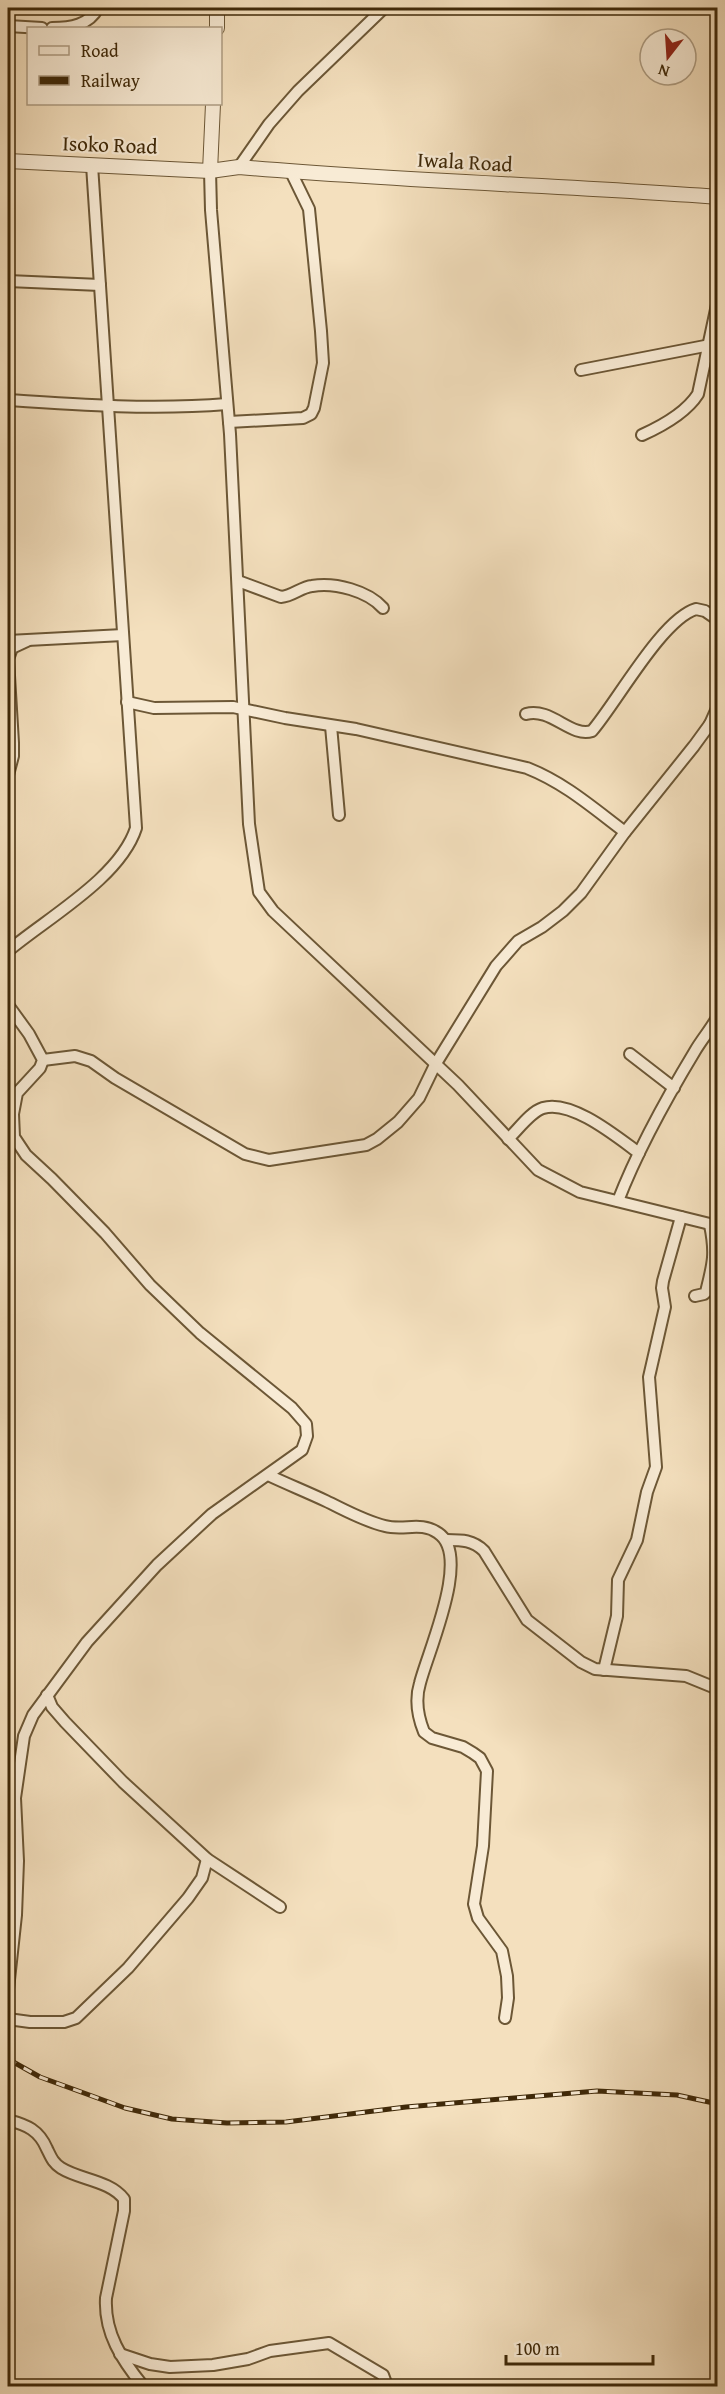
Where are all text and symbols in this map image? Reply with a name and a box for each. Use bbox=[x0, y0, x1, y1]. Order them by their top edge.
legend bbox=[27, 27, 222, 105]
north arrow bbox=[638, 27, 698, 87]
text: Road bbox=[81, 37, 119, 64]
text: N bbox=[655, 58, 672, 84]
text: Railway bbox=[81, 67, 140, 94]
street label: Isoko Road bbox=[62, 127, 159, 162]
street label: Iwala Road bbox=[417, 144, 514, 180]
scale bar bbox=[506, 2328, 653, 2366]
text: 100 m bbox=[515, 2335, 560, 2362]

